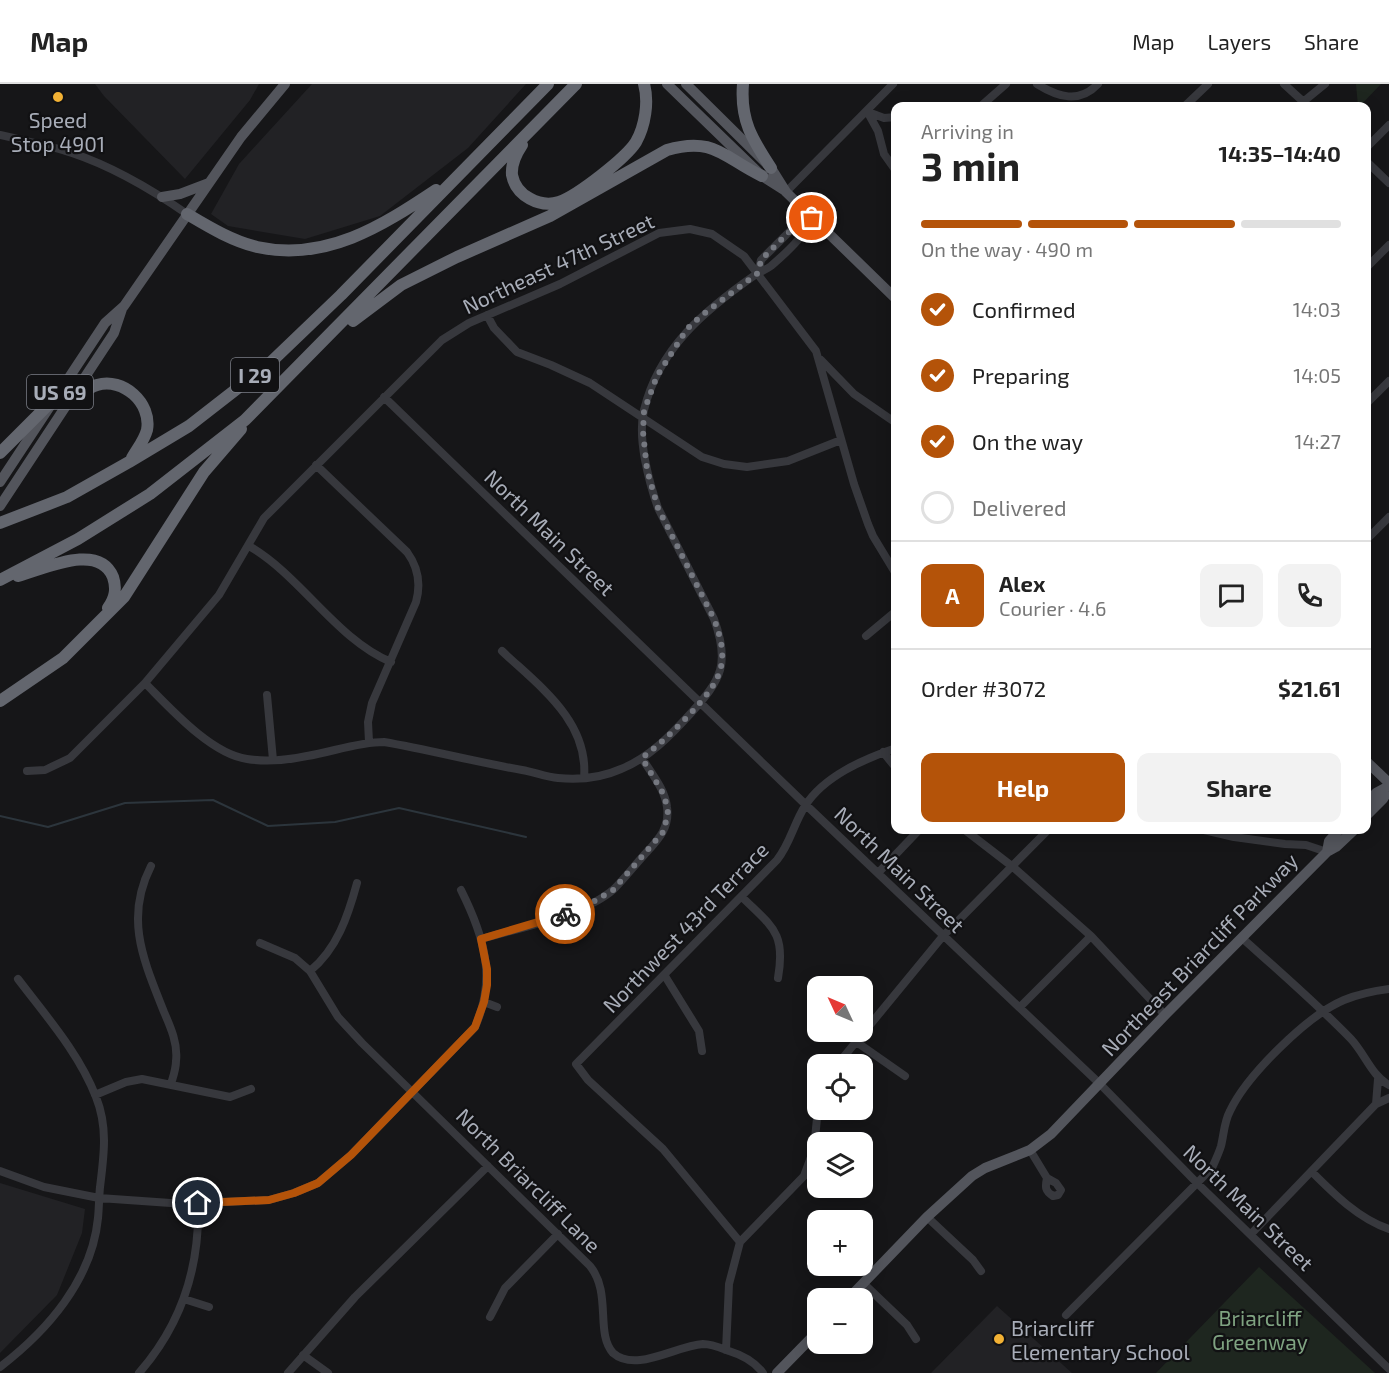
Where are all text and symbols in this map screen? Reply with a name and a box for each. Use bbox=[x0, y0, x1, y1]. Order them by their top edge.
text: Map bbox=[30, 24, 88, 58]
text: Map bbox=[1132, 29, 1174, 54]
text: Layers bbox=[1207, 29, 1271, 54]
text: Share bbox=[1304, 29, 1359, 54]
marker: Speed Stop 4901 bbox=[51, 90, 65, 104]
place label: Speed Stop 4901 bbox=[11, 107, 105, 156]
text: Arriving in bbox=[921, 119, 1014, 143]
text: 14:35–14:40 bbox=[1219, 140, 1341, 166]
text: 3 min bbox=[921, 142, 1020, 189]
pin bbox=[786, 192, 837, 243]
icon: bag bbox=[795, 201, 828, 234]
street label: Northeast 47th Street bbox=[458, 208, 658, 318]
text: On the way · 490 m bbox=[921, 237, 1093, 261]
icon: check bbox=[921, 293, 954, 326]
text: Confirmed bbox=[972, 296, 1076, 322]
text: 14:03 bbox=[1293, 297, 1341, 321]
road number: I 29 bbox=[231, 358, 279, 392]
icon: check bbox=[921, 359, 954, 392]
text: Preparing bbox=[972, 362, 1070, 388]
text: 14:05 bbox=[1293, 363, 1341, 387]
road number: US 69 bbox=[27, 375, 93, 409]
icon: check bbox=[921, 425, 954, 458]
text: On the way bbox=[972, 428, 1083, 454]
text: 14:27 bbox=[1295, 429, 1341, 453]
street label: North Main Street bbox=[480, 464, 620, 600]
text: Delivered bbox=[972, 494, 1067, 520]
button: chat bbox=[1200, 564, 1263, 627]
button: phone bbox=[1278, 564, 1341, 627]
text: Alex bbox=[999, 570, 1045, 596]
text: A bbox=[945, 582, 960, 608]
text: Courier · 4.6 bbox=[999, 596, 1106, 620]
text: Order #3072 bbox=[921, 675, 1046, 701]
text: $21.61 bbox=[1278, 675, 1341, 701]
button: Help bbox=[921, 753, 1125, 822]
button: Share bbox=[1137, 753, 1341, 822]
street label: North Main Street bbox=[830, 801, 970, 937]
street label: Northwest 43rd Terrace bbox=[597, 837, 773, 1017]
street label: Northeast Briarcliff Parkway bbox=[1096, 847, 1302, 1061]
courier bbox=[535, 884, 595, 944]
icon: bike bbox=[549, 898, 582, 931]
north arrow bbox=[807, 976, 873, 1042]
map controls bbox=[807, 976, 873, 1354]
button: locate bbox=[807, 1054, 873, 1120]
street label: North Briarcliff Lane bbox=[452, 1103, 606, 1257]
button: layers bbox=[807, 1132, 873, 1198]
street label: North Main Street bbox=[1179, 1139, 1319, 1275]
pin bbox=[172, 1177, 223, 1228]
icon: home bbox=[181, 1186, 214, 1219]
button: + bbox=[807, 1210, 873, 1276]
button: − bbox=[807, 1288, 873, 1354]
park label: Briarcliff Greenway bbox=[1212, 1305, 1308, 1354]
place label: Briarcliff Elementary School bbox=[1011, 1315, 1191, 1364]
marker: Briarcliff Elementary School bbox=[992, 1332, 1006, 1346]

